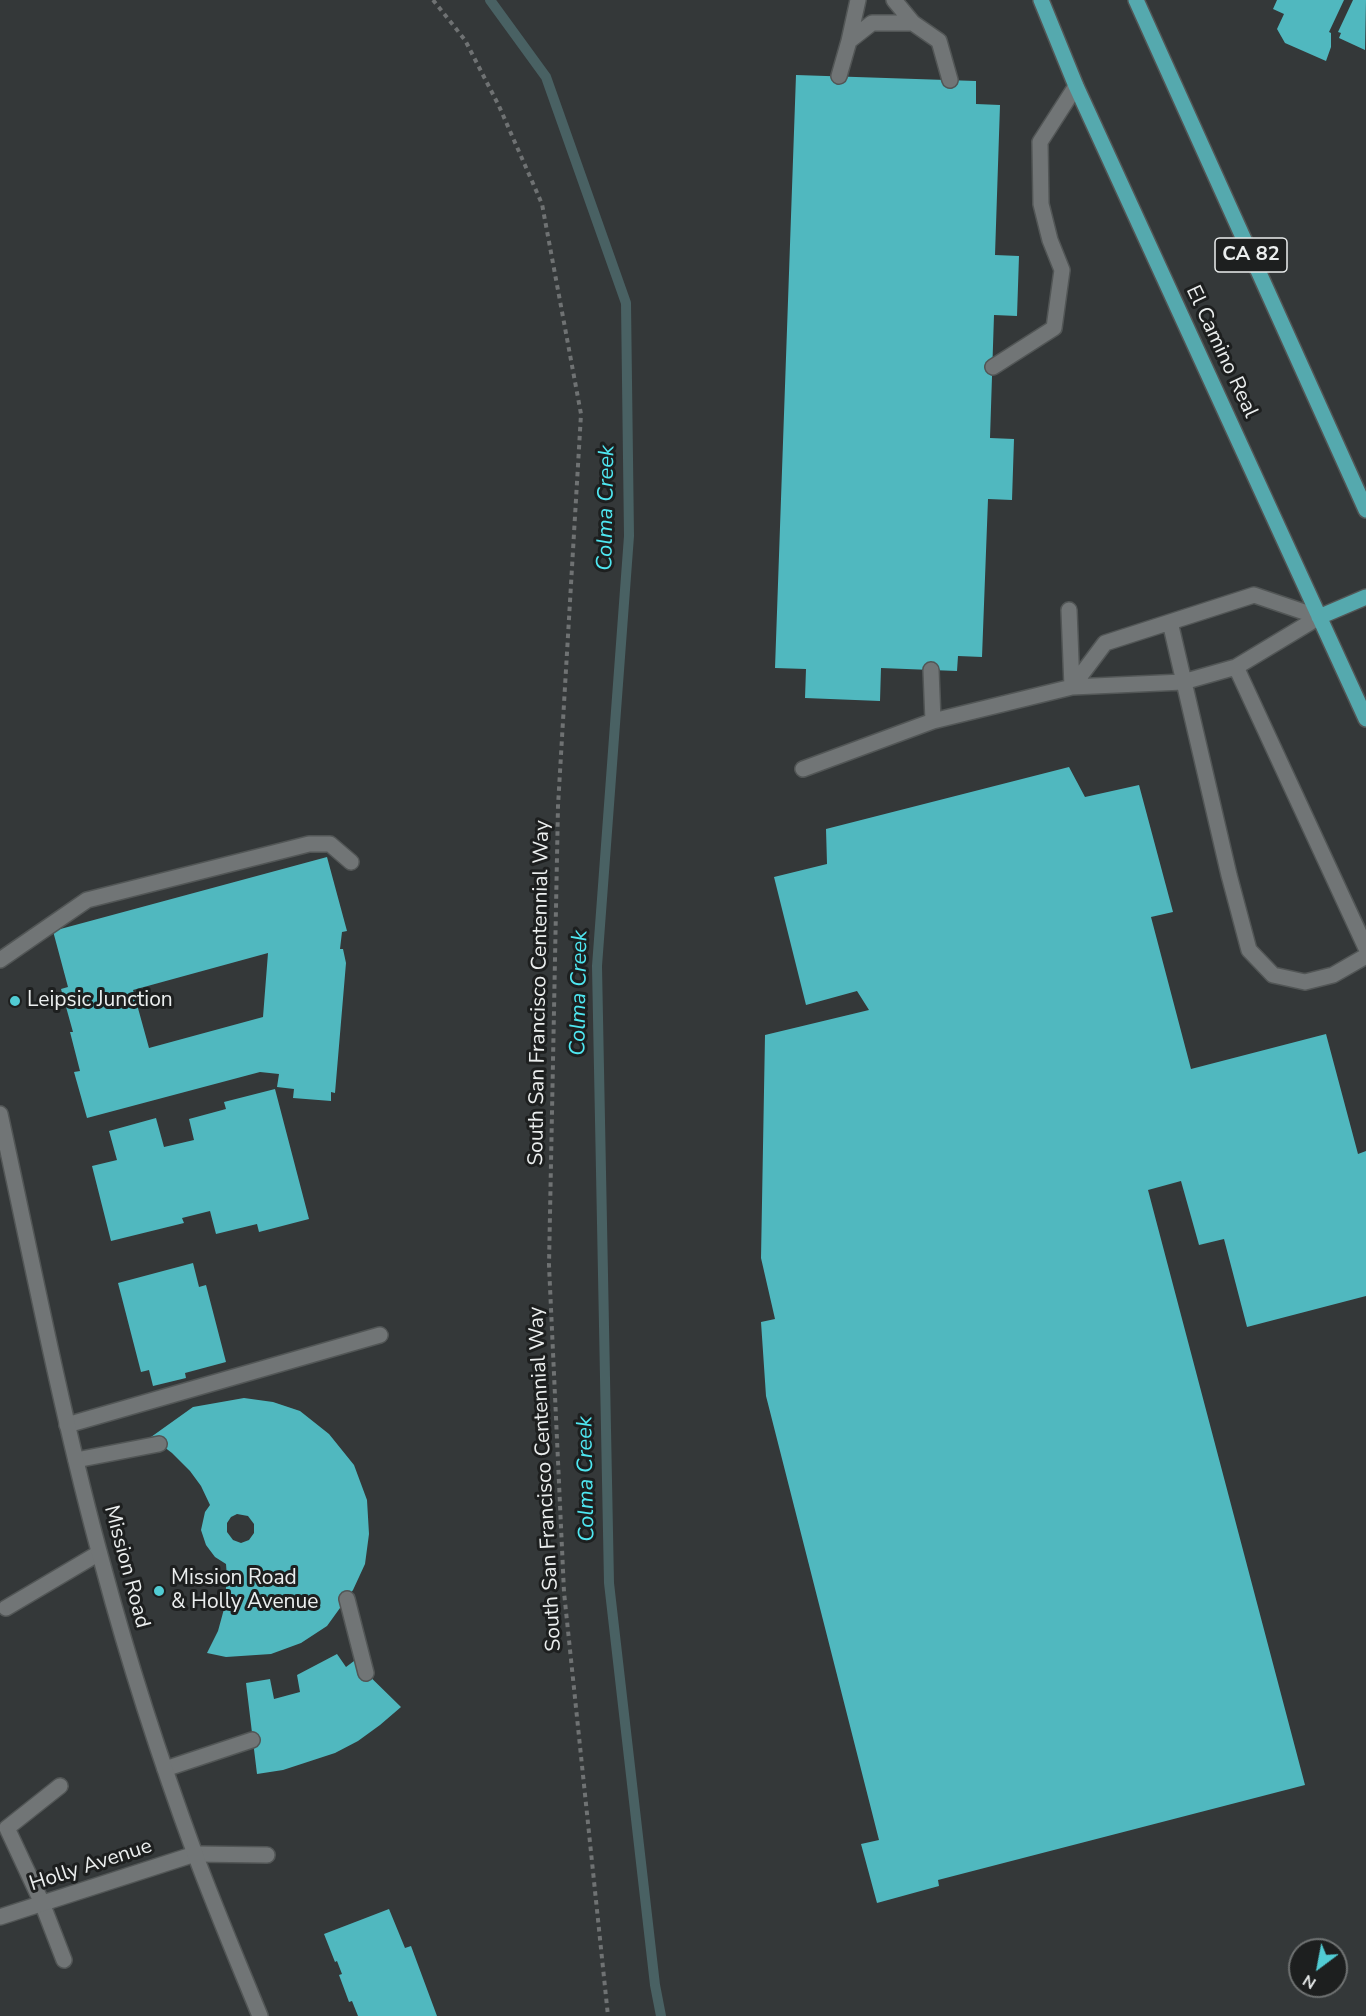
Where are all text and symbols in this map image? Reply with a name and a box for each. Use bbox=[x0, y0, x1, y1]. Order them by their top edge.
road number: CA 82 bbox=[1215, 238, 1287, 272]
street label: El Camino Real bbox=[1179, 282, 1263, 422]
water label: Colma Creek bbox=[593, 445, 621, 571]
street label: South San Francisco Centennial Way bbox=[524, 820, 556, 1166]
water label: Colma Creek bbox=[566, 930, 594, 1056]
place label: Leipsic Junction bbox=[27, 988, 173, 1014]
marker: Leipsic Junction bbox=[8, 994, 22, 1008]
street label: South San Francisco Centennial Way bbox=[524, 1306, 568, 1652]
water label: Colma Creek bbox=[573, 1416, 601, 1542]
street label: Mission Road bbox=[98, 1503, 154, 1631]
place label: Mission Road & Holly Avenue bbox=[171, 1566, 318, 1616]
marker: Mission Road & Holly Avenue bbox=[152, 1584, 166, 1598]
street label: Holly Avenue bbox=[26, 1834, 156, 1898]
north arrow bbox=[1288, 1938, 1348, 1998]
text: N bbox=[1299, 1969, 1320, 1994]

